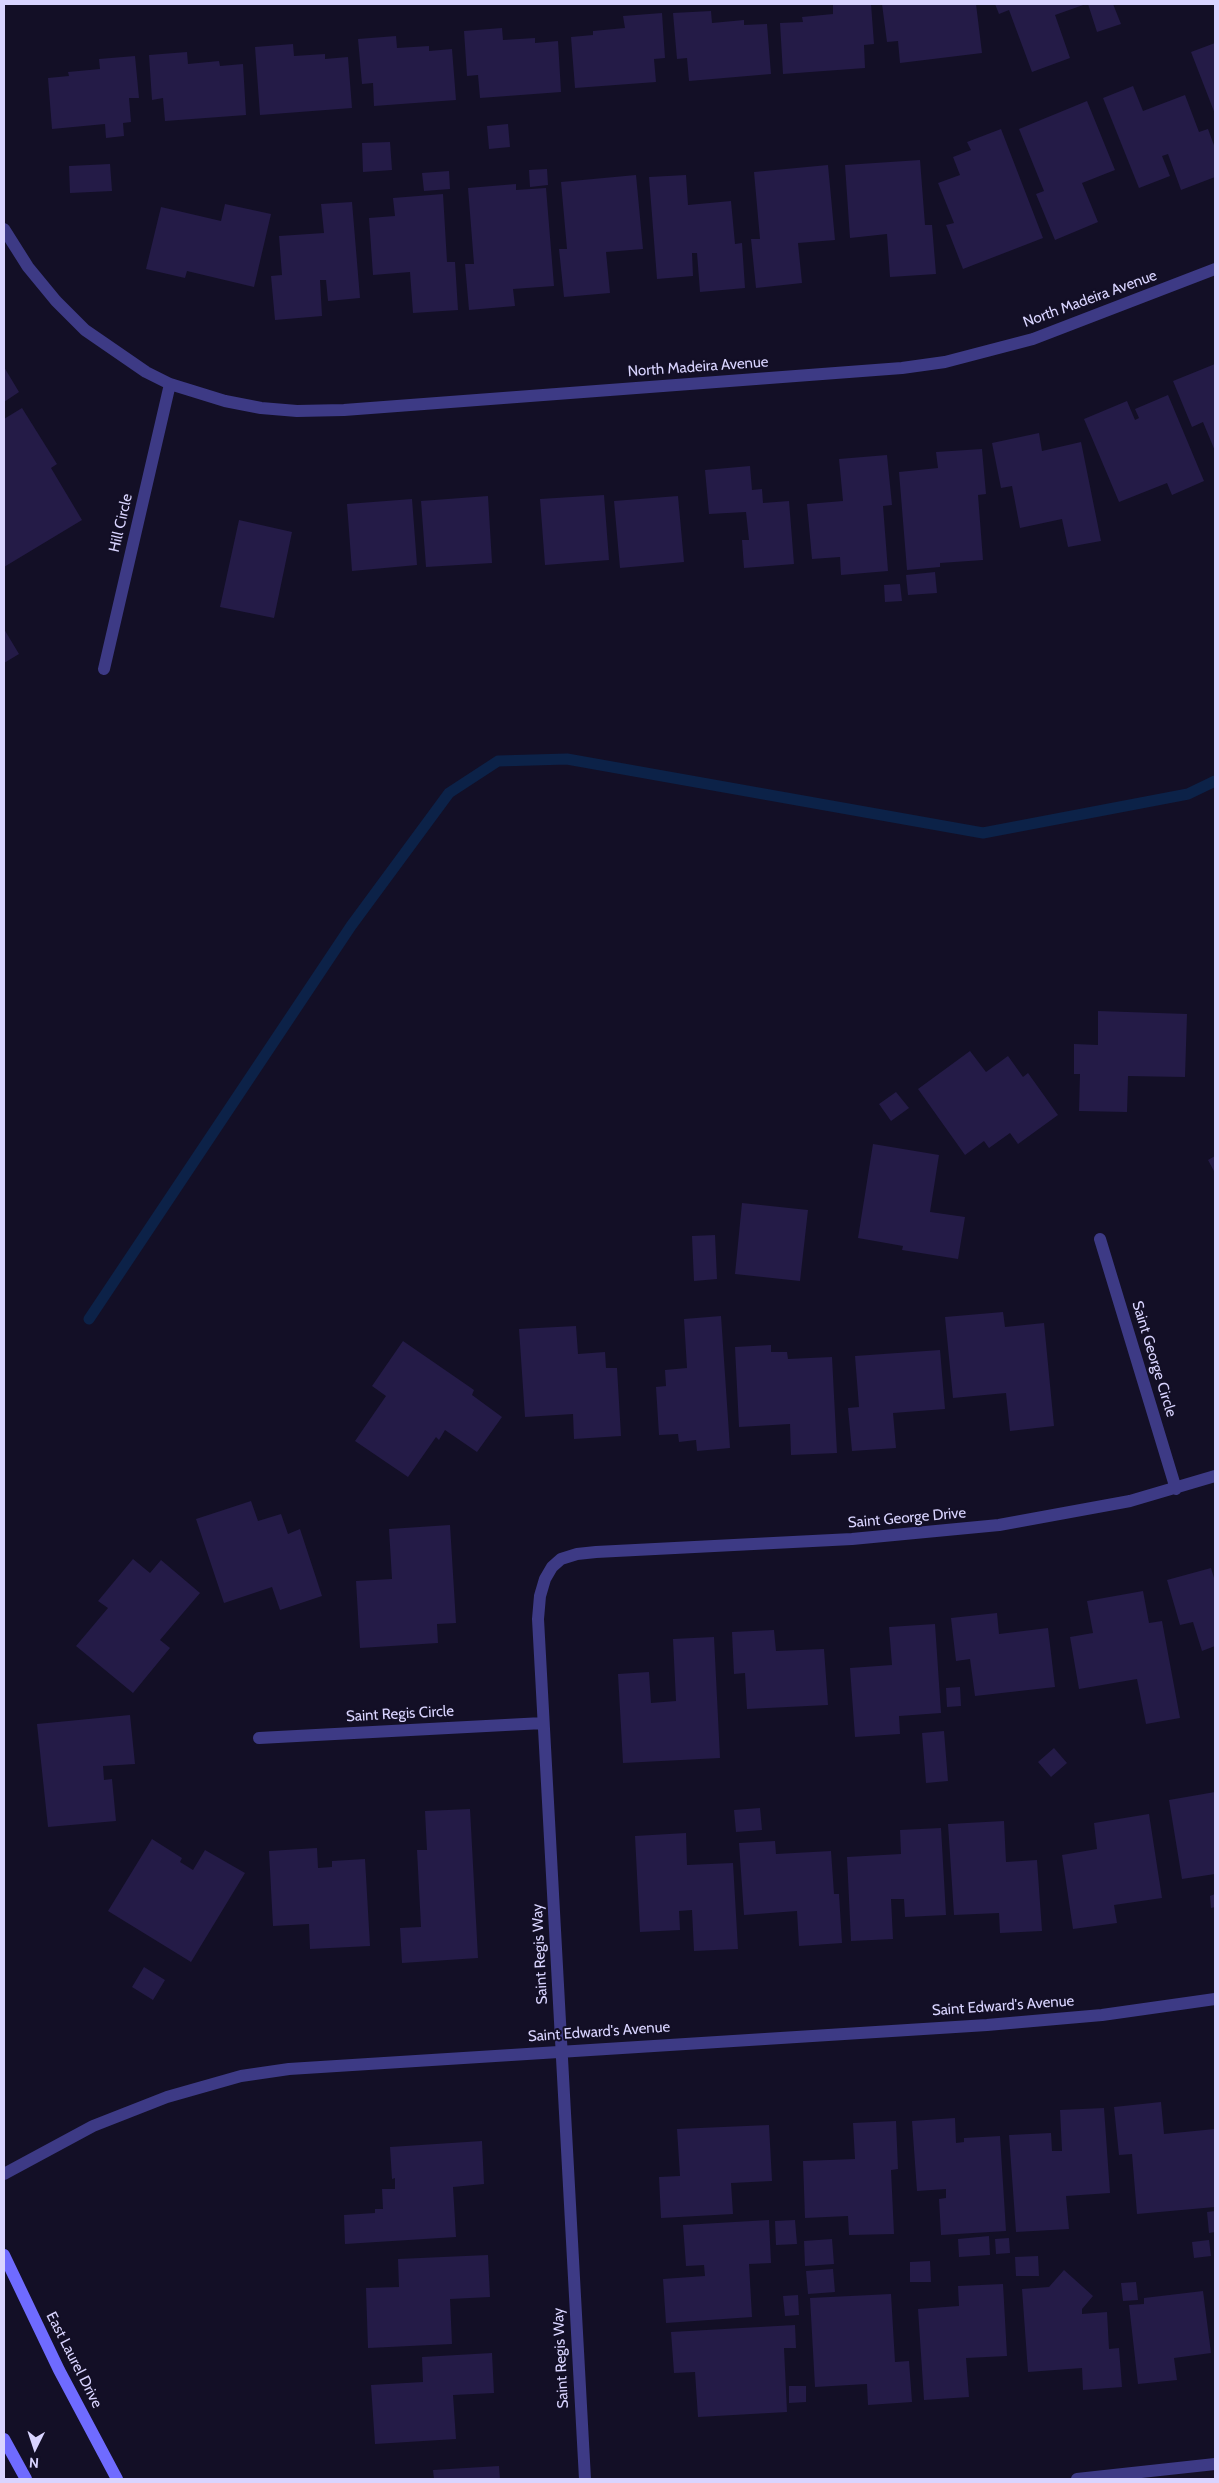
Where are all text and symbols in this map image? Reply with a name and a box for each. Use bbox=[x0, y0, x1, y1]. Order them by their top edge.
street label: North Madeira Avenue bbox=[1021, 266, 1159, 332]
street label: North Madeira Avenue bbox=[627, 353, 769, 381]
street label: Hill Circle bbox=[106, 492, 136, 554]
street label: Saint George Circle bbox=[1128, 1299, 1180, 1419]
street label: Saint George Drive bbox=[847, 1504, 967, 1532]
street label: Saint Regis Circle bbox=[346, 1702, 454, 1726]
street label: Saint Regis Way bbox=[528, 1903, 552, 2005]
street label: Saint Edward's Avenue bbox=[931, 1992, 1075, 2020]
street label: Saint Edward's Avenue bbox=[527, 2018, 671, 2046]
street label: Saint Regis Way bbox=[549, 2307, 573, 2409]
street label: East Laurel Drive bbox=[42, 2309, 106, 2411]
north arrow bbox=[10, 2423, 60, 2473]
text: N bbox=[28, 2454, 40, 2472]

